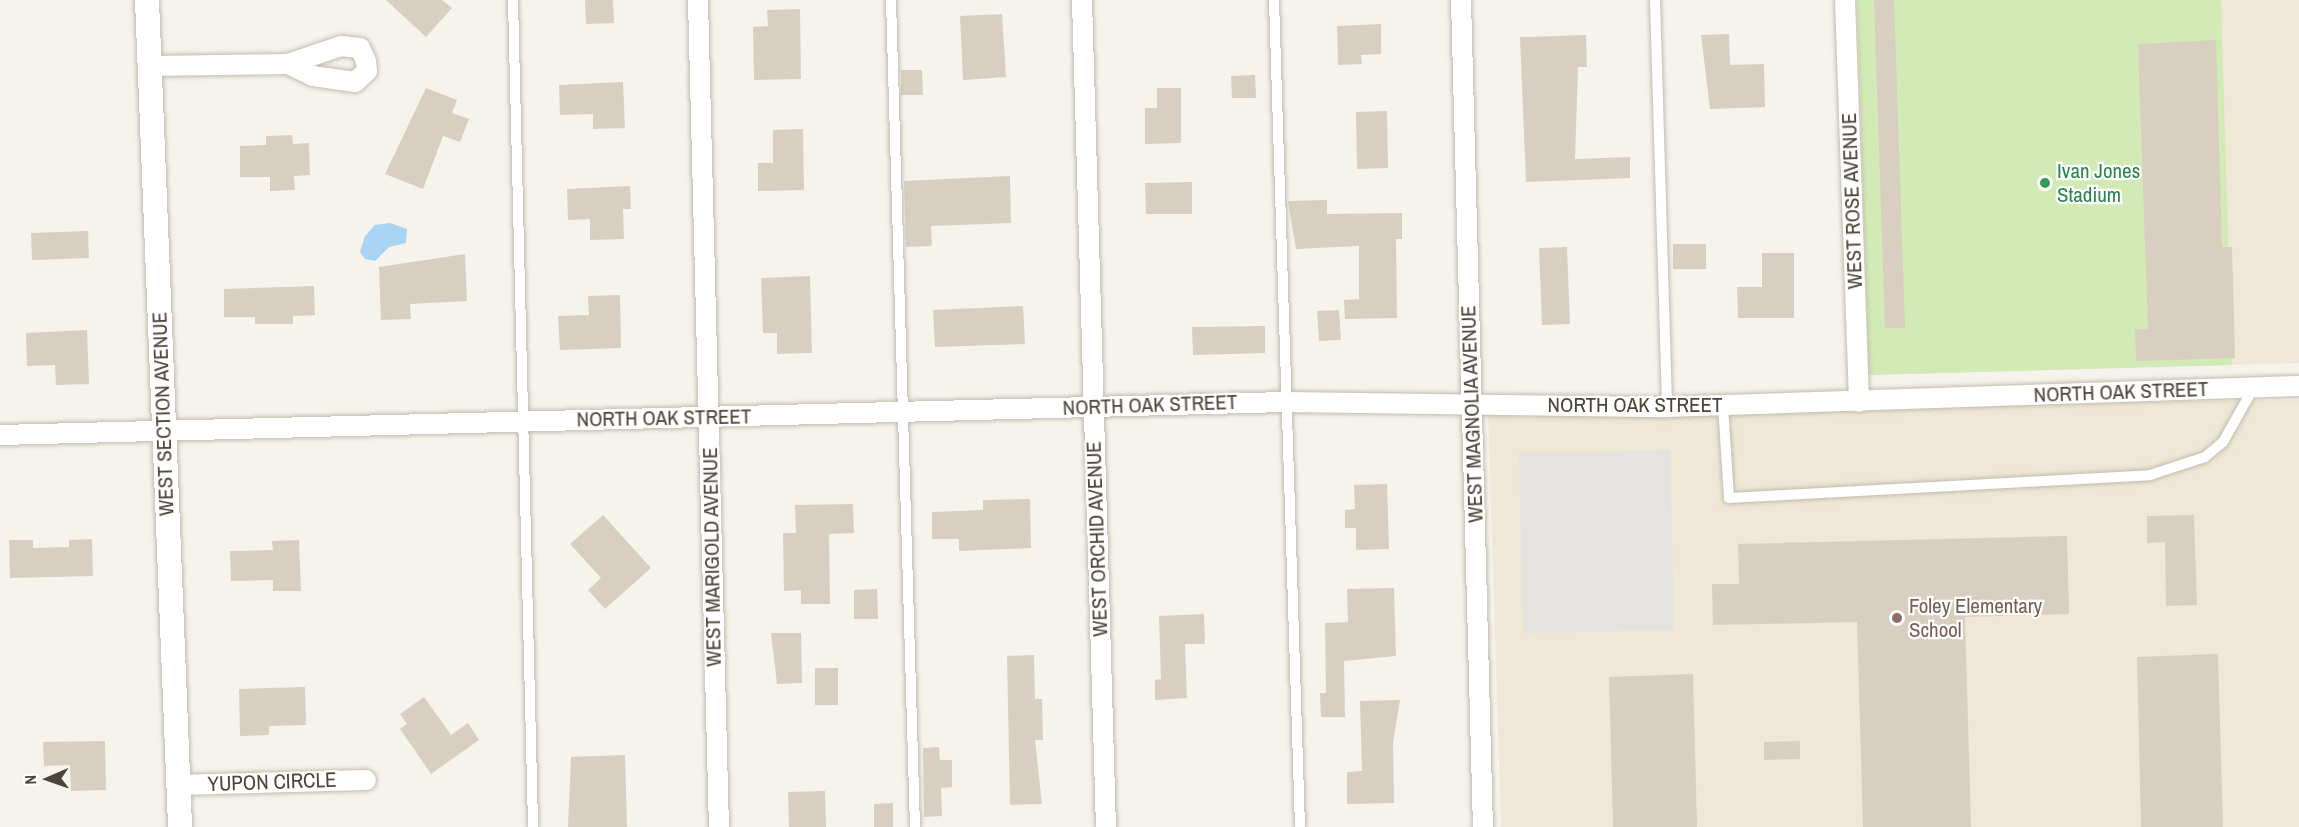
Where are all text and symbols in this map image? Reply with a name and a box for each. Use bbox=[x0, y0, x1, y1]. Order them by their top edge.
street label: WEST ROSE AVENUE bbox=[1836, 112, 1868, 290]
place label: Ivan Jones Stadium bbox=[2057, 158, 2140, 208]
marker: Ivan Jones Stadium bbox=[2038, 176, 2052, 190]
street label: WEST MAGNOLIA AVENUE bbox=[1456, 304, 1488, 524]
street label: WEST SECTION AVENUE bbox=[147, 311, 179, 517]
street label: NORTH OAK STREET bbox=[2033, 376, 2209, 408]
street label: NORTH OAK STREET bbox=[1062, 389, 1238, 421]
street label: NORTH OAK STREET bbox=[1548, 392, 1722, 418]
street label: NORTH OAK STREET bbox=[576, 404, 752, 432]
street label: WEST ORCHID AVENUE bbox=[1081, 440, 1113, 638]
street label: WEST MARIGOLD AVENUE bbox=[697, 446, 727, 668]
place label: Foley Elementary School bbox=[1909, 593, 2042, 643]
marker: Foley Elementary School bbox=[1890, 611, 1904, 625]
north arrow bbox=[18, 749, 78, 809]
street label: YUPON CIRCLE bbox=[207, 767, 337, 797]
text: N bbox=[19, 775, 41, 785]

